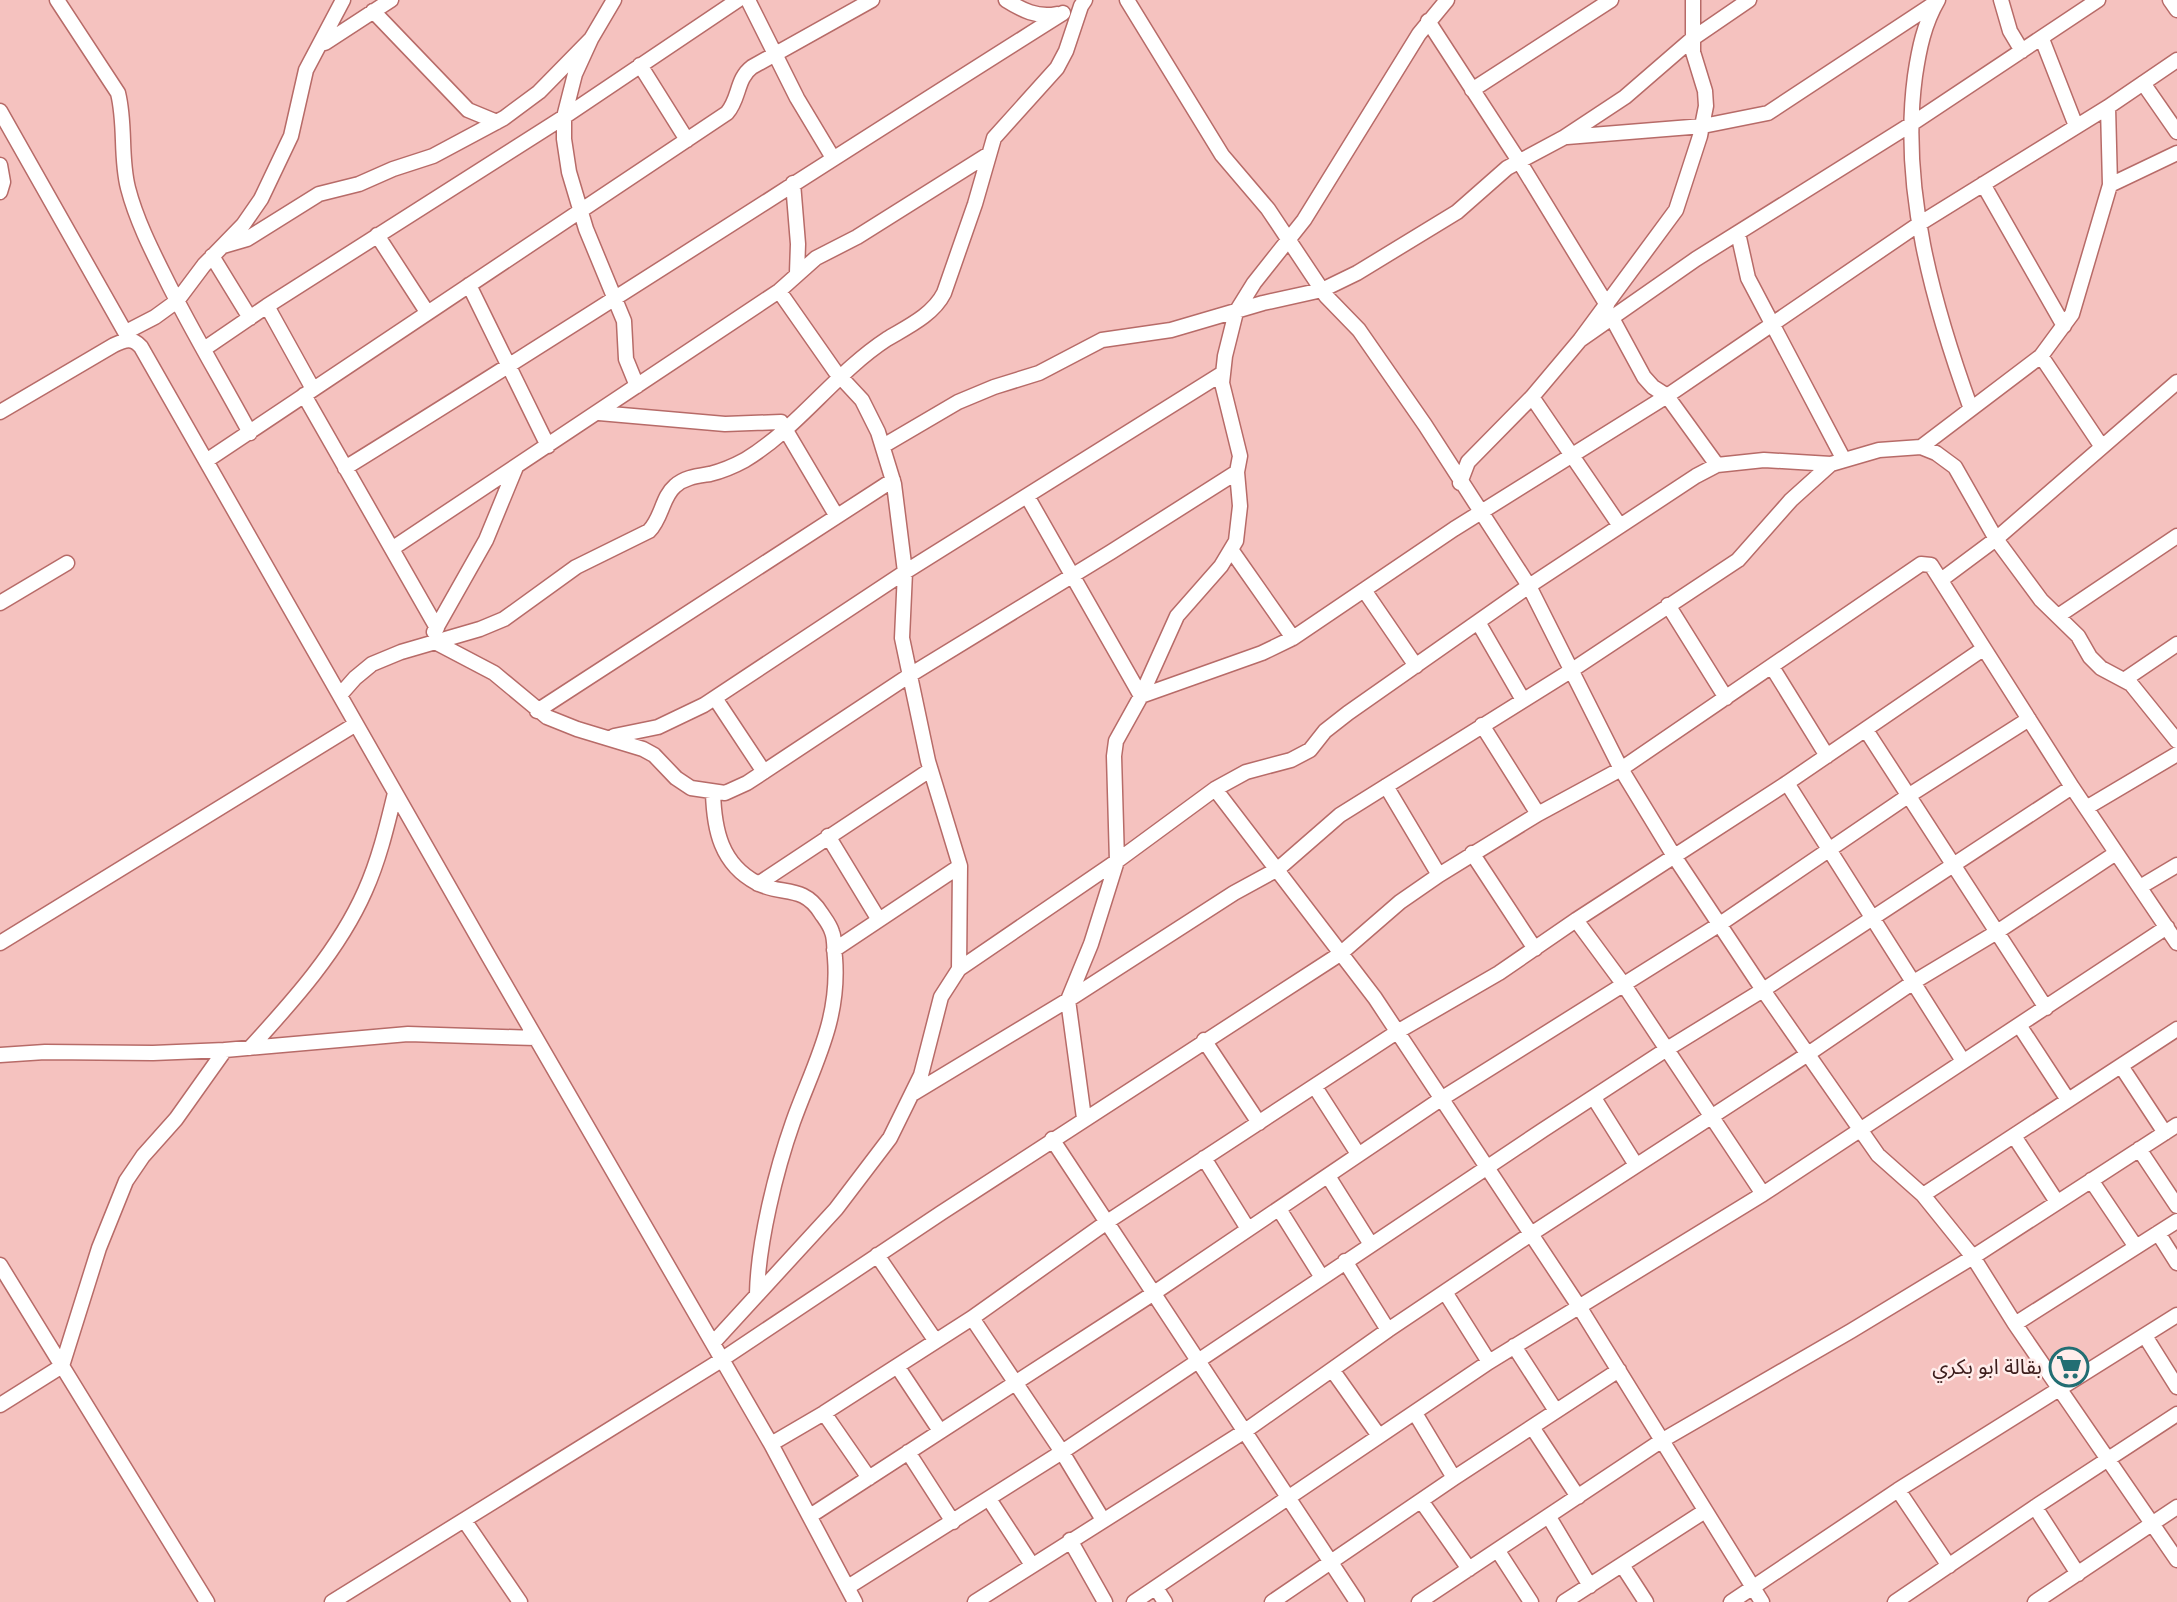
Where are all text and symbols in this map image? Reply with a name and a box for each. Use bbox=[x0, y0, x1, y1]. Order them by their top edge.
supermarket icon: بقالة ابو بكري bbox=[2048, 1346, 2090, 1388]
place label: بقالة ابو بكري bbox=[1932, 1353, 2042, 1383]

